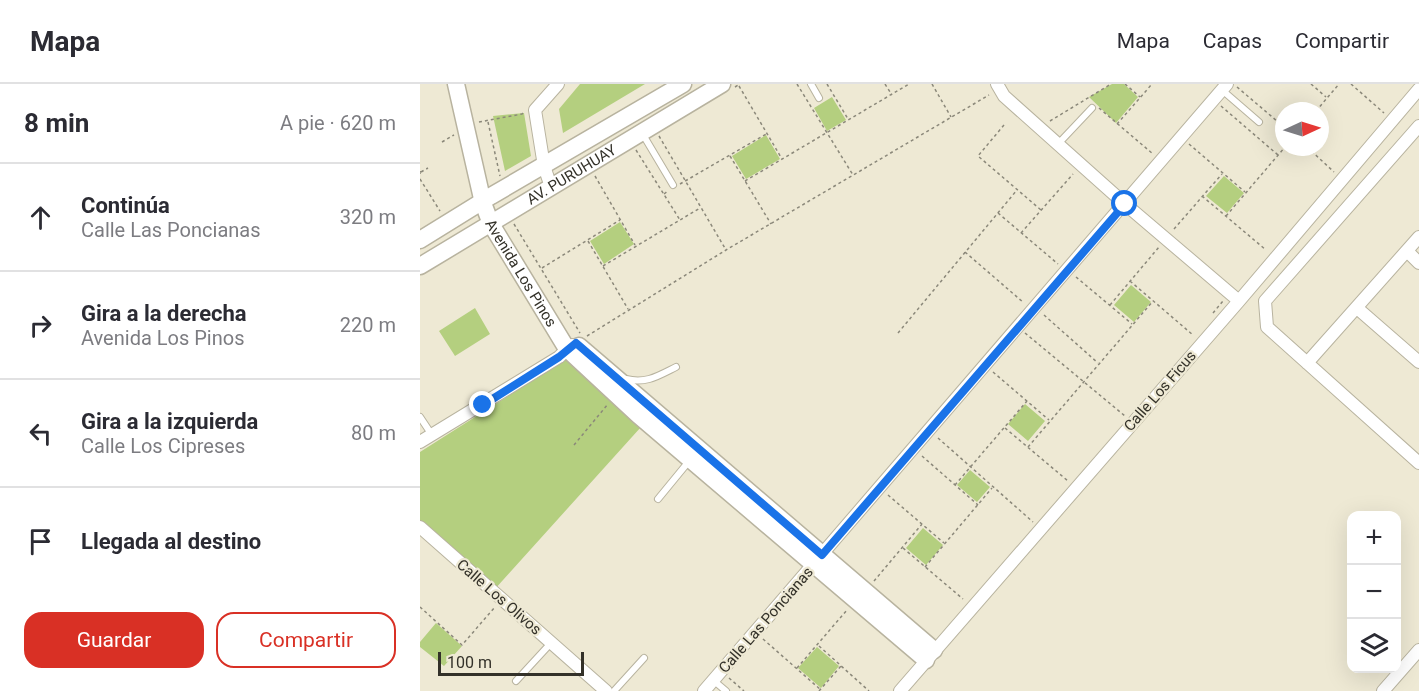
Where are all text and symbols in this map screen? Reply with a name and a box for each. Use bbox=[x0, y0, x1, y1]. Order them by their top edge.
text: Mapa bbox=[30, 25, 100, 58]
text: Mapa bbox=[1117, 29, 1170, 53]
text: Capas bbox=[1203, 29, 1262, 53]
text: Compartir bbox=[1295, 29, 1389, 53]
north arrow bbox=[1275, 102, 1329, 156]
text: 8 min bbox=[24, 108, 89, 138]
text: A pie · 620 m bbox=[280, 111, 396, 135]
street label: AV. PURUHUAY bbox=[524, 141, 620, 209]
route start bbox=[1111, 190, 1137, 216]
text: Continúa bbox=[81, 193, 170, 218]
icon: ahead bbox=[24, 201, 57, 234]
text: 320 m bbox=[340, 205, 396, 229]
street label: Avenida Los Pinos bbox=[481, 216, 560, 330]
text: Calle Las Poncianas bbox=[81, 218, 261, 242]
text: Gira a la derecha bbox=[81, 301, 247, 326]
icon: right bbox=[24, 309, 57, 342]
text: 220 m bbox=[340, 313, 396, 337]
text: Avenida Los Pinos bbox=[81, 326, 244, 350]
street label: Calle Los Ficus bbox=[1120, 347, 1200, 435]
route end bbox=[469, 391, 495, 417]
text: Gira a la izquierda bbox=[81, 409, 258, 434]
icon: left bbox=[24, 417, 57, 450]
text: 80 m bbox=[351, 421, 396, 445]
text: Calle Los Cipreses bbox=[81, 434, 245, 458]
map controls bbox=[1347, 511, 1401, 673]
button: + bbox=[1347, 511, 1401, 565]
icon: arrive bbox=[24, 525, 57, 558]
text: Llegada al destino bbox=[81, 529, 261, 554]
street label: Calle Los Olivos bbox=[453, 555, 545, 639]
street label: Calle Las Poncianas bbox=[715, 563, 817, 677]
button: − bbox=[1347, 565, 1401, 619]
button: Guardar bbox=[24, 612, 204, 668]
button: Compartir bbox=[216, 612, 396, 668]
button: layers bbox=[1347, 619, 1401, 673]
scale bar bbox=[438, 649, 584, 676]
text: 100 m bbox=[447, 653, 492, 672]

